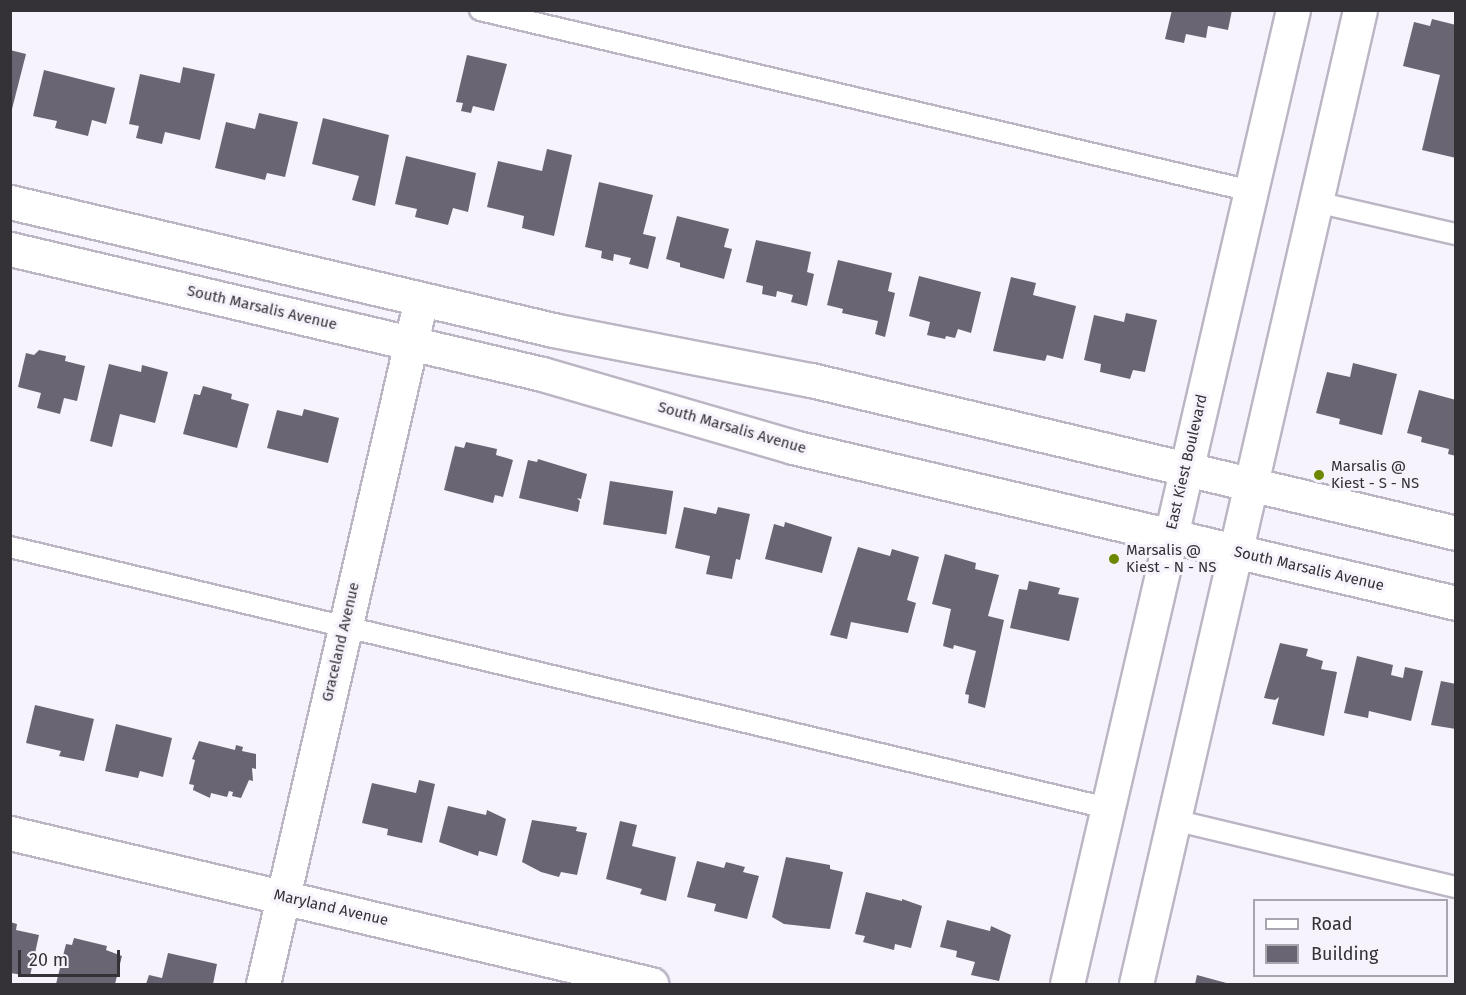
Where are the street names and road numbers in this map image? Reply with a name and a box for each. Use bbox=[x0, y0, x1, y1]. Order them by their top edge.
street label: South Marsalis Avenue bbox=[185, 282, 339, 334]
street label: East Kiest Boulevard bbox=[1163, 392, 1211, 532]
street label: South Marsalis Avenue bbox=[656, 398, 808, 458]
street label: South Marsalis Avenue bbox=[1232, 543, 1386, 595]
street label: Graceland Avenue bbox=[319, 581, 363, 703]
street label: Maryland Avenue bbox=[272, 886, 390, 930]

